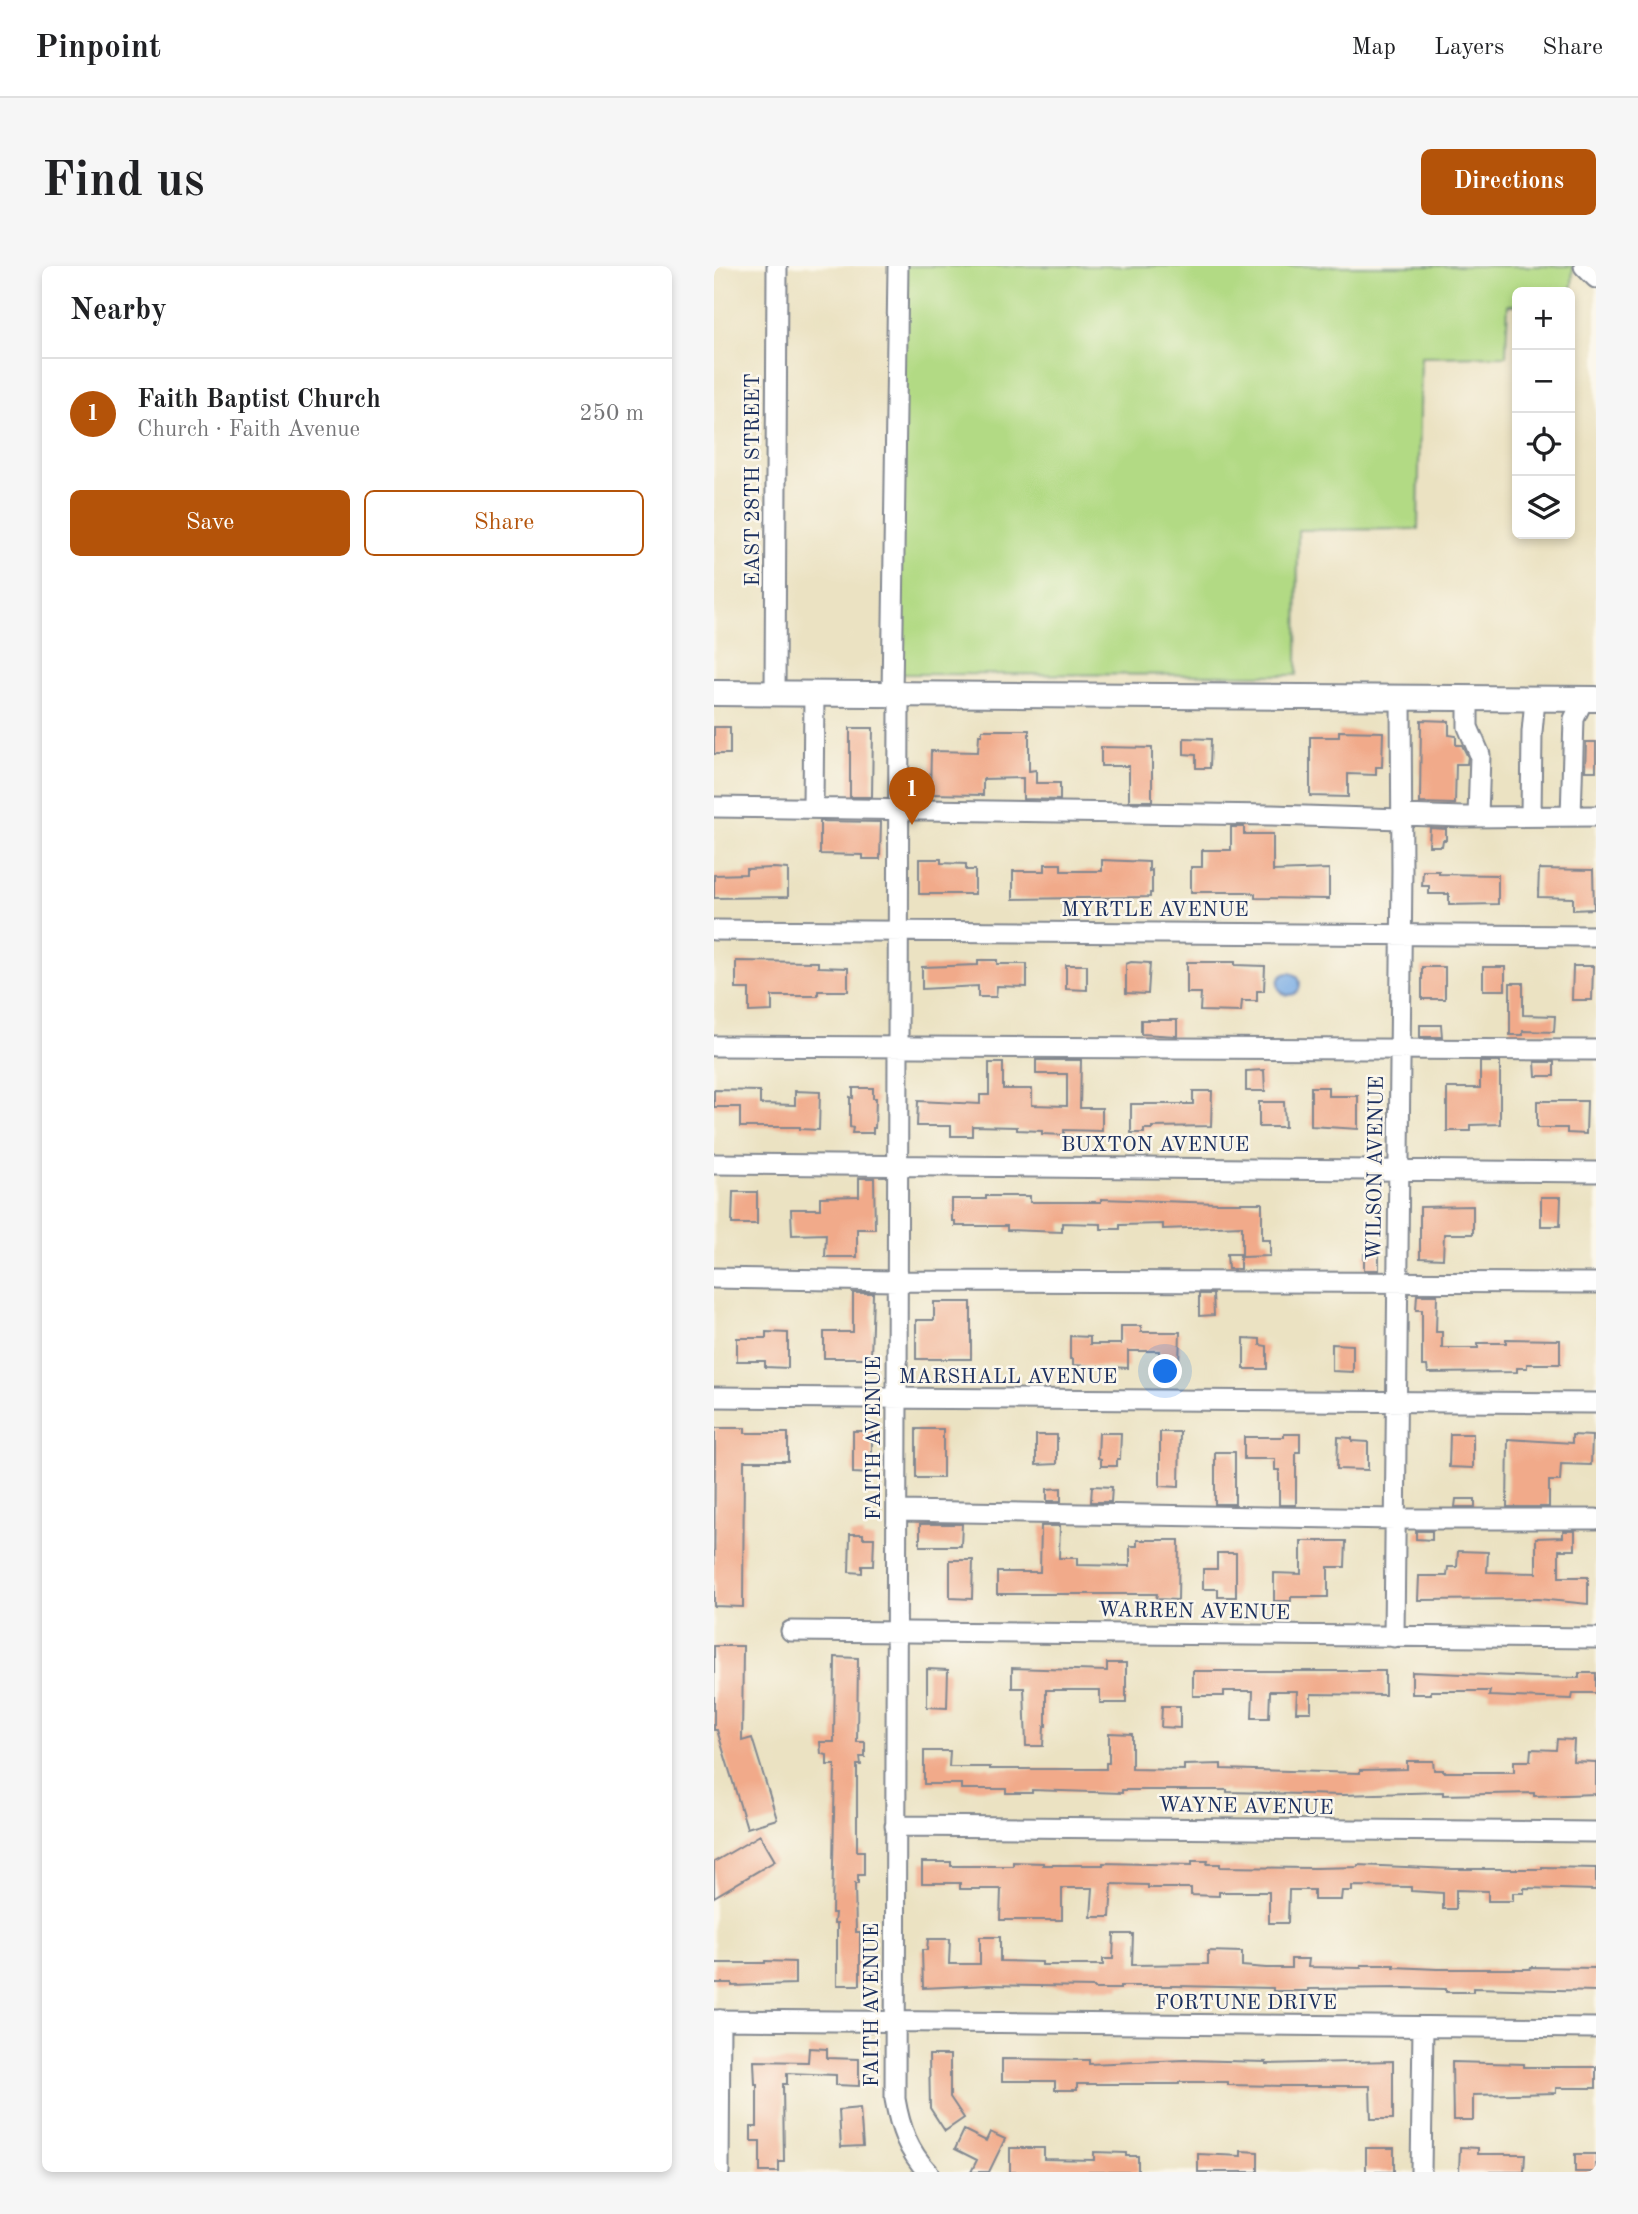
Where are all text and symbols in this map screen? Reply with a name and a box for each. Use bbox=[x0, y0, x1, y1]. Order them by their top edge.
text: Pinpoint bbox=[35, 32, 161, 65]
text: Map bbox=[1352, 36, 1396, 60]
text: Layers bbox=[1434, 36, 1504, 60]
text: Share bbox=[1542, 36, 1603, 60]
button: Directions bbox=[1421, 149, 1596, 215]
text: Find us bbox=[42, 158, 205, 207]
map controls bbox=[1512, 287, 1575, 539]
button: + bbox=[1512, 287, 1575, 350]
text: Nearby bbox=[70, 296, 167, 326]
button: − bbox=[1512, 350, 1575, 413]
street label: EAST 28TH STREET bbox=[743, 373, 764, 587]
text: Faith Baptist Church bbox=[137, 387, 381, 413]
text: 1 bbox=[86, 402, 100, 425]
text: 250 m bbox=[579, 402, 644, 425]
button: locate bbox=[1512, 413, 1575, 476]
text: Church · Faith Avenue bbox=[137, 418, 360, 441]
button: layers bbox=[1512, 476, 1575, 539]
button: Save bbox=[70, 490, 350, 556]
button: Share bbox=[364, 490, 644, 556]
pin: 1 bbox=[889, 767, 935, 825]
street label: MYRTLE AVENUE bbox=[1061, 900, 1249, 921]
street label: WILSON AVENUE bbox=[1364, 1075, 1388, 1261]
street label: BUXTON AVENUE bbox=[1061, 1135, 1249, 1156]
your location bbox=[1148, 1354, 1182, 1388]
street label: FAITH AVENUE bbox=[864, 1356, 885, 1520]
street label: MARSHALL AVENUE bbox=[899, 1367, 1117, 1388]
street label: WARREN AVENUE bbox=[1098, 1600, 1290, 1624]
street label: WAYNE AVENUE bbox=[1158, 1795, 1334, 1819]
street label: FAITH AVENUE bbox=[862, 1923, 883, 2087]
street label: FORTUNE DRIVE bbox=[1155, 1993, 1337, 2014]

